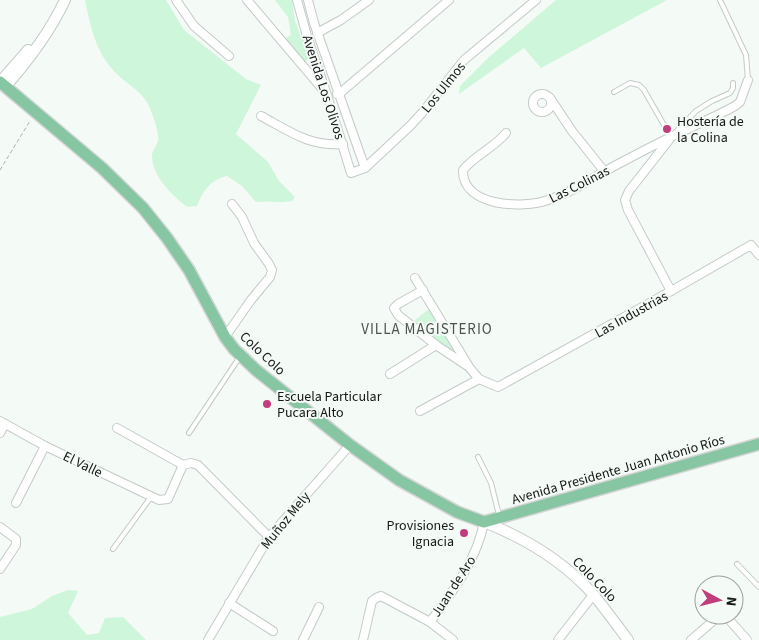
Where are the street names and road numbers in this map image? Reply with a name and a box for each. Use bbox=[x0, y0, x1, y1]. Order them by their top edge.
street label: Avenida Los Olivos bbox=[297, 33, 349, 142]
street label: Los Ulmos bbox=[417, 58, 471, 117]
street label: Las Colinas bbox=[546, 161, 613, 209]
street label: Las Industrias bbox=[591, 286, 672, 343]
street label: Colo Colo bbox=[235, 327, 290, 380]
street label: Avenida Presidente Juan Antonio Ríos bbox=[509, 430, 727, 510]
street label: El Valle bbox=[59, 447, 106, 483]
street label: Muñoz Mely bbox=[256, 487, 316, 554]
street label: Juan de Aro bbox=[427, 552, 481, 621]
street label: Colo Colo bbox=[568, 553, 621, 607]

